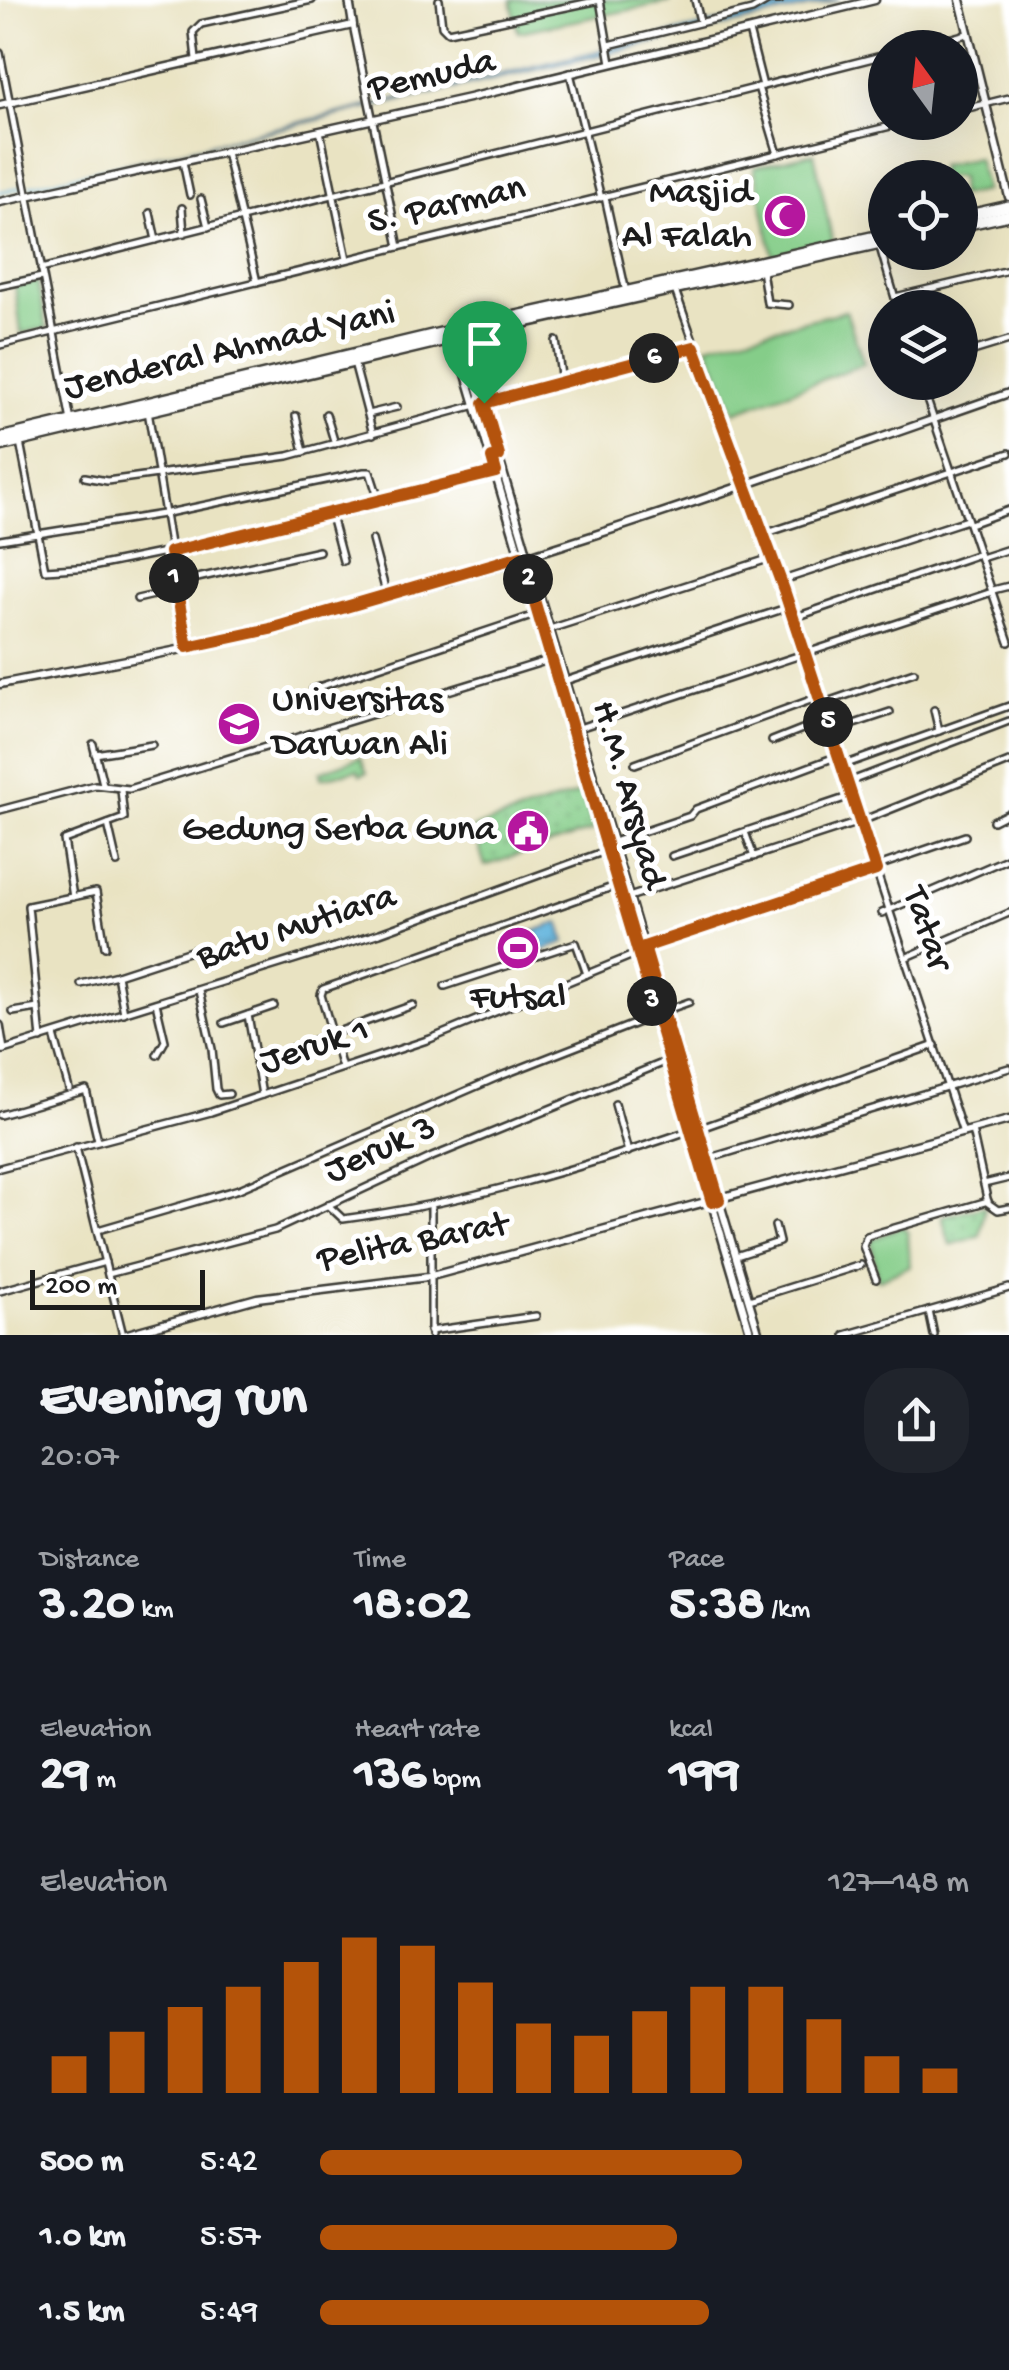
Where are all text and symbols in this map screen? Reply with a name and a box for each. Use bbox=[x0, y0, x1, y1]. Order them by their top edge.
north arrow bbox=[868, 30, 978, 140]
map controls bbox=[868, 30, 978, 400]
street label: Pemuda bbox=[363, 41, 502, 113]
button: locate bbox=[868, 160, 978, 270]
street label: S. Parman bbox=[364, 168, 530, 246]
place label: Masjid Al Falah bbox=[622, 172, 755, 260]
mosque icon: Masjid Al Falah bbox=[762, 193, 808, 239]
button: layers bbox=[868, 290, 978, 400]
street label: Jenderal Ahmad Yani bbox=[60, 292, 400, 412]
pin bbox=[442, 301, 527, 404]
icon: arrive bbox=[457, 316, 512, 371]
pin: 6 bbox=[629, 333, 679, 383]
text: 6 bbox=[647, 341, 661, 374]
pin: 1 bbox=[149, 553, 199, 603]
pin: 2 bbox=[503, 554, 553, 604]
text: 1 bbox=[168, 561, 180, 594]
text: 2 bbox=[521, 562, 535, 595]
place label: Universitas Darwan Ali bbox=[269, 680, 448, 768]
street label: H.M. Arsyad bbox=[579, 696, 675, 896]
pin: 5 bbox=[803, 697, 853, 747]
school or university icon: Universitas Darwan Ali bbox=[216, 701, 262, 747]
text: 5 bbox=[821, 705, 835, 738]
public building icon: Gedung Serba Guna bbox=[505, 808, 551, 854]
place label: Gedung Serba Guna bbox=[182, 809, 498, 853]
street label: Batu Mutiara bbox=[191, 876, 404, 982]
street label: Tatar bbox=[890, 879, 961, 980]
sports icon: Futsal bbox=[495, 925, 541, 971]
pin: 3 bbox=[627, 976, 677, 1026]
place label: Futsal bbox=[469, 977, 566, 1021]
text: 3 bbox=[645, 984, 659, 1017]
street label: Jeruk 1 bbox=[255, 1010, 375, 1086]
street label: Jeruk 3 bbox=[319, 1107, 443, 1195]
street label: Pelita Barat bbox=[313, 1203, 516, 1284]
scale bar bbox=[30, 1265, 205, 1310]
text: 200 m bbox=[45, 1271, 117, 1304]
button: share bbox=[864, 1368, 969, 1473]
text: Evening run bbox=[40, 1369, 307, 1433]
text: 20:07 bbox=[40, 1439, 119, 1477]
text: Distance bbox=[40, 1544, 139, 1577]
text: Time bbox=[355, 1544, 406, 1577]
text: Pace bbox=[669, 1544, 724, 1577]
text: 3.20 bbox=[40, 1577, 135, 1636]
text: 18:02 bbox=[355, 1577, 471, 1636]
text: 5:38 bbox=[669, 1577, 765, 1636]
text: km bbox=[135, 1594, 174, 1627]
text: /km bbox=[765, 1594, 810, 1627]
text: Elevation bbox=[40, 1714, 151, 1747]
text: Heart rate bbox=[355, 1714, 480, 1747]
text: kcal bbox=[669, 1714, 713, 1747]
text: 29 bbox=[40, 1747, 90, 1806]
text: 136 bbox=[355, 1747, 426, 1806]
text: 199 bbox=[669, 1747, 740, 1806]
text: m bbox=[90, 1764, 116, 1797]
text: bpm bbox=[426, 1764, 481, 1797]
text: Elevation bbox=[40, 1865, 167, 1903]
text: 127–148 m bbox=[828, 1865, 969, 1903]
text: 500 m bbox=[40, 2144, 123, 2182]
text: 5:42 bbox=[200, 2144, 258, 2182]
text: 1.0 km bbox=[40, 2219, 126, 2257]
text: 5:57 bbox=[200, 2219, 260, 2257]
text: 1.5 km bbox=[40, 2294, 124, 2332]
text: 5:49 bbox=[200, 2294, 258, 2332]

